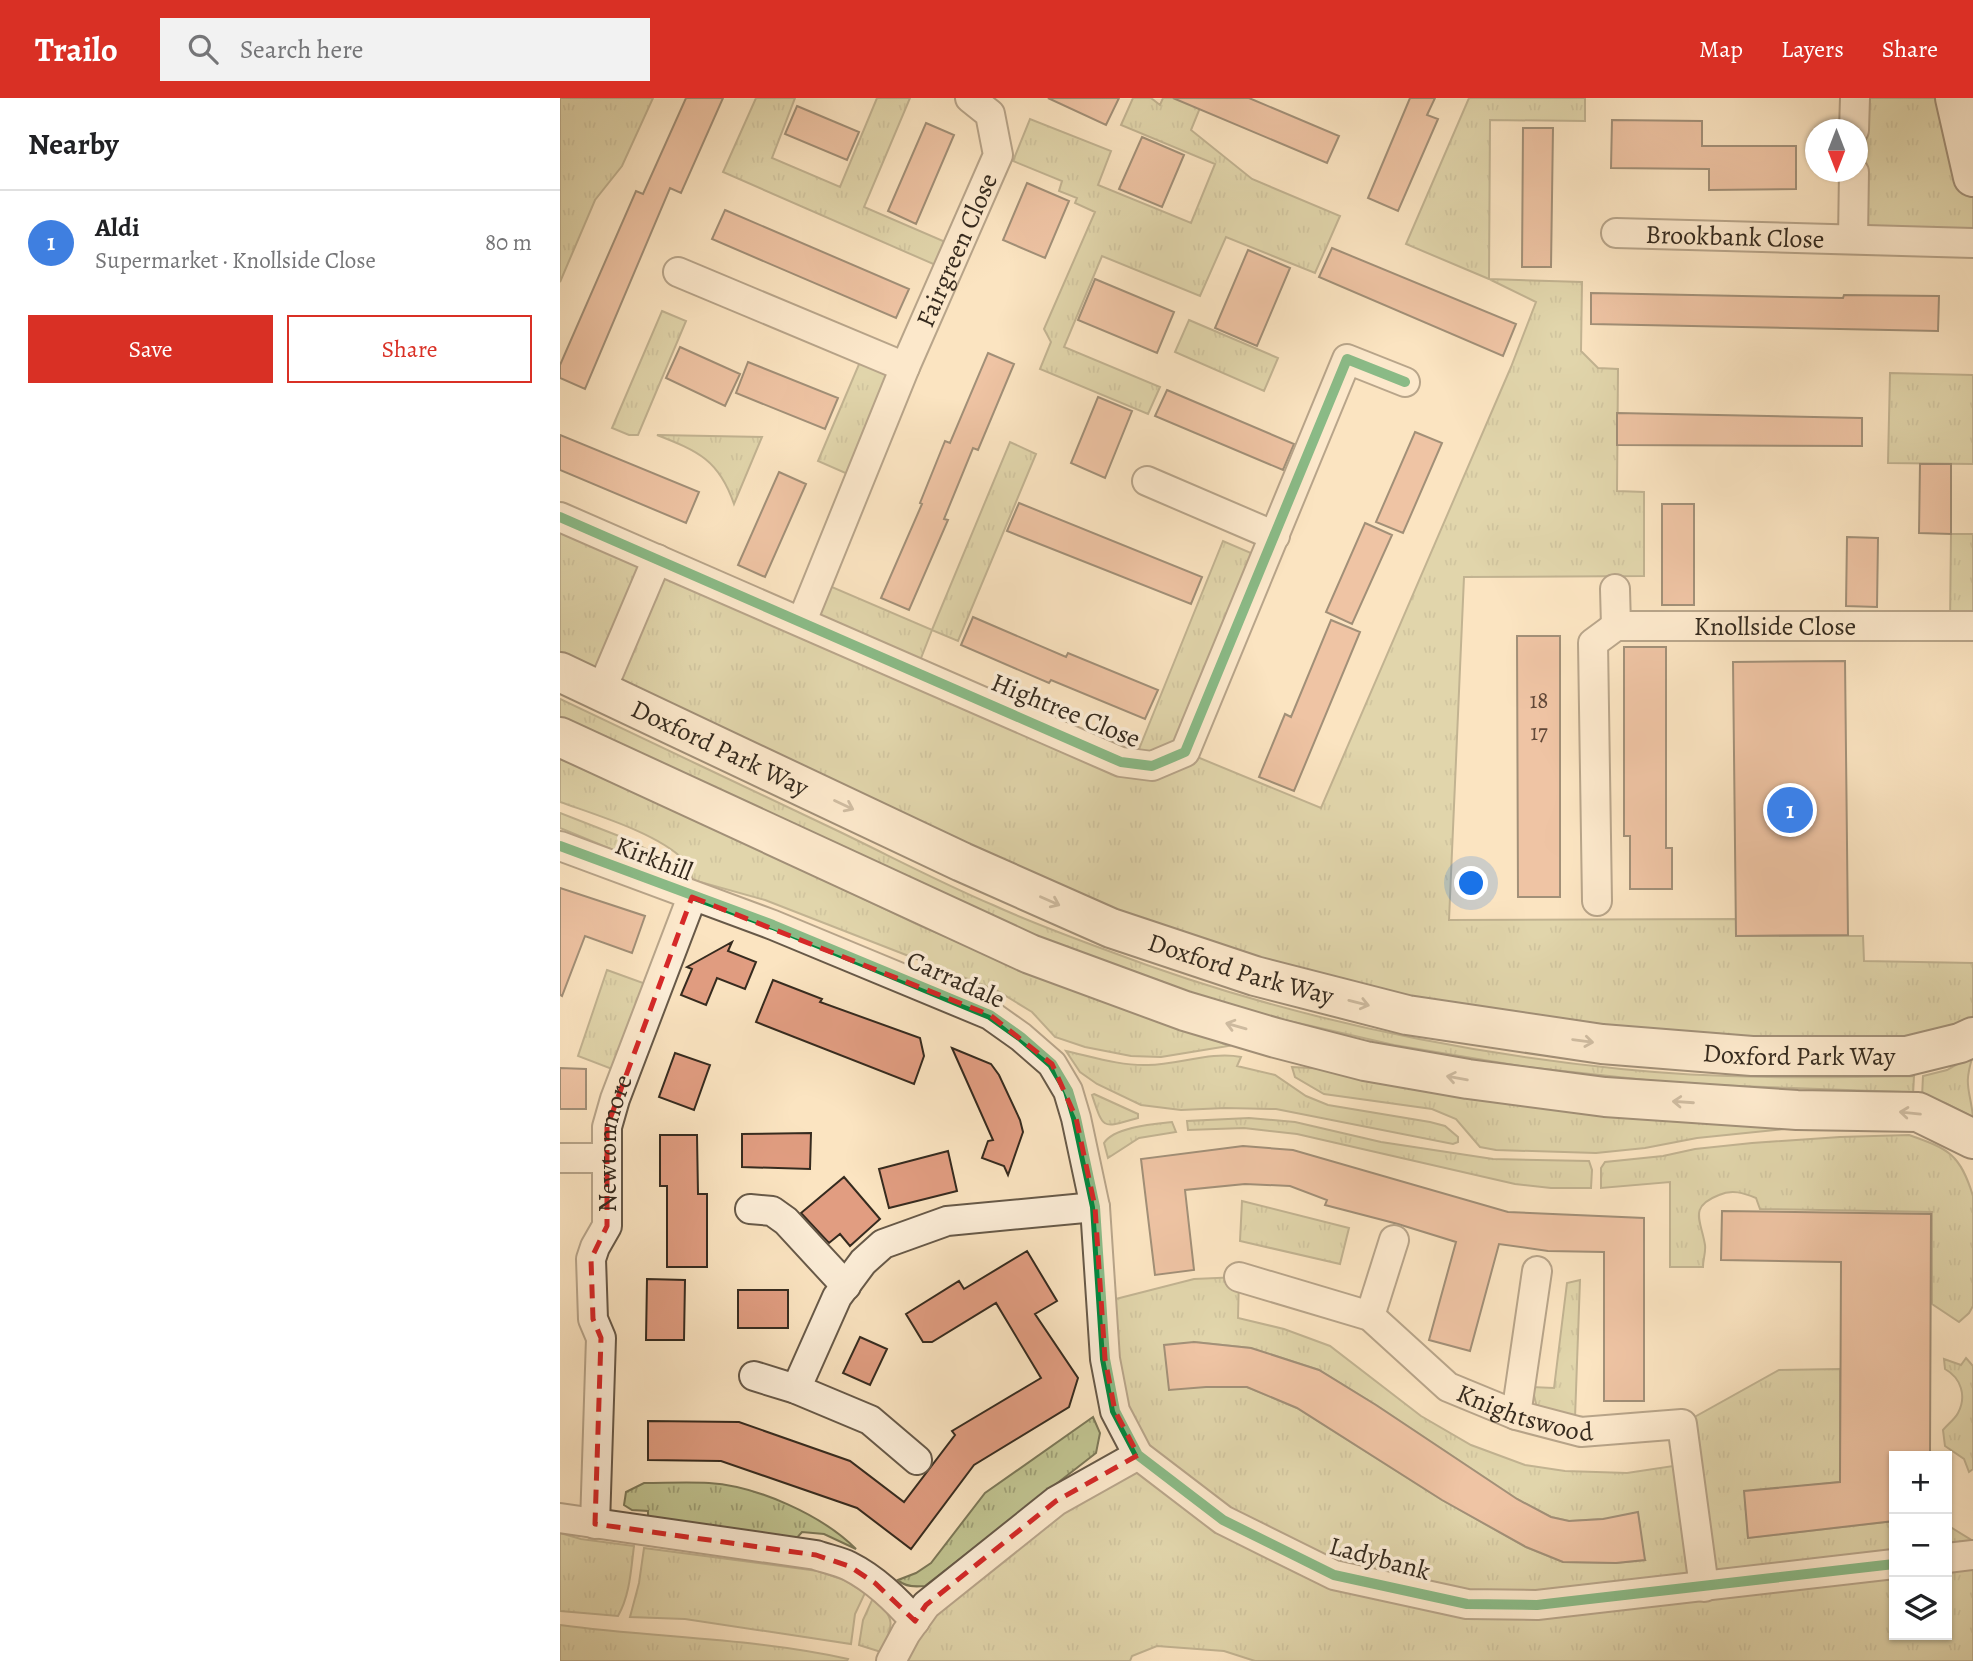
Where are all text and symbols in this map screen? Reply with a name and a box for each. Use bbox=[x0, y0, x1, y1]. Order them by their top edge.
search box bbox=[160, 18, 650, 81]
text: Trailo bbox=[35, 27, 118, 72]
icon: search bbox=[184, 30, 222, 68]
text: Search here bbox=[240, 32, 364, 67]
text: Map bbox=[1699, 33, 1743, 65]
text: Layers bbox=[1781, 33, 1844, 65]
text: Share bbox=[1882, 33, 1938, 65]
north arrow bbox=[1805, 119, 1868, 182]
text: Nearby bbox=[28, 124, 119, 164]
street label: Fairgreen Close bbox=[908, 168, 1006, 333]
text: Aldi bbox=[95, 210, 139, 245]
street label: Brookbank Close bbox=[1645, 217, 1825, 257]
text: 1 bbox=[47, 227, 55, 258]
text: 80 m bbox=[485, 227, 532, 258]
text: Supermarket · Knollside Close bbox=[95, 245, 376, 276]
button: Save bbox=[28, 315, 273, 383]
button: Share bbox=[287, 315, 532, 383]
street label: Knollside Close bbox=[1694, 609, 1856, 644]
street label: Hightree Close bbox=[986, 665, 1146, 756]
house number: 18 bbox=[1529, 685, 1549, 716]
street label: Doxford Park Way bbox=[625, 691, 815, 805]
house number: 17 bbox=[1530, 717, 1548, 748]
pin: 1 bbox=[1767, 784, 1813, 836]
one-way arrow bbox=[833, 799, 854, 813]
street label: Kirkhill bbox=[610, 828, 698, 889]
your location bbox=[1454, 866, 1488, 900]
one-way arrow bbox=[1039, 895, 1060, 908]
street label: Doxford Park Way bbox=[1143, 925, 1338, 1014]
street label: Carradale bbox=[901, 942, 1011, 1017]
one-way arrow bbox=[1347, 997, 1369, 1010]
one-way arrow bbox=[1225, 1019, 1247, 1032]
one-way arrow bbox=[1571, 1035, 1594, 1048]
street label: Doxford Park Way bbox=[1702, 1035, 1896, 1074]
street label: Newtonmore bbox=[590, 1069, 641, 1213]
one-way arrow bbox=[1447, 1070, 1469, 1084]
one-way arrow bbox=[1672, 1096, 1695, 1109]
one-way arrow bbox=[1899, 1107, 1922, 1120]
street label: Knightswood bbox=[1451, 1375, 1594, 1450]
map controls bbox=[1889, 1451, 1952, 1640]
button: + bbox=[1889, 1451, 1952, 1514]
button: − bbox=[1889, 1514, 1952, 1577]
street label: Ladybank bbox=[1325, 1528, 1434, 1589]
button: layers bbox=[1889, 1577, 1952, 1640]

